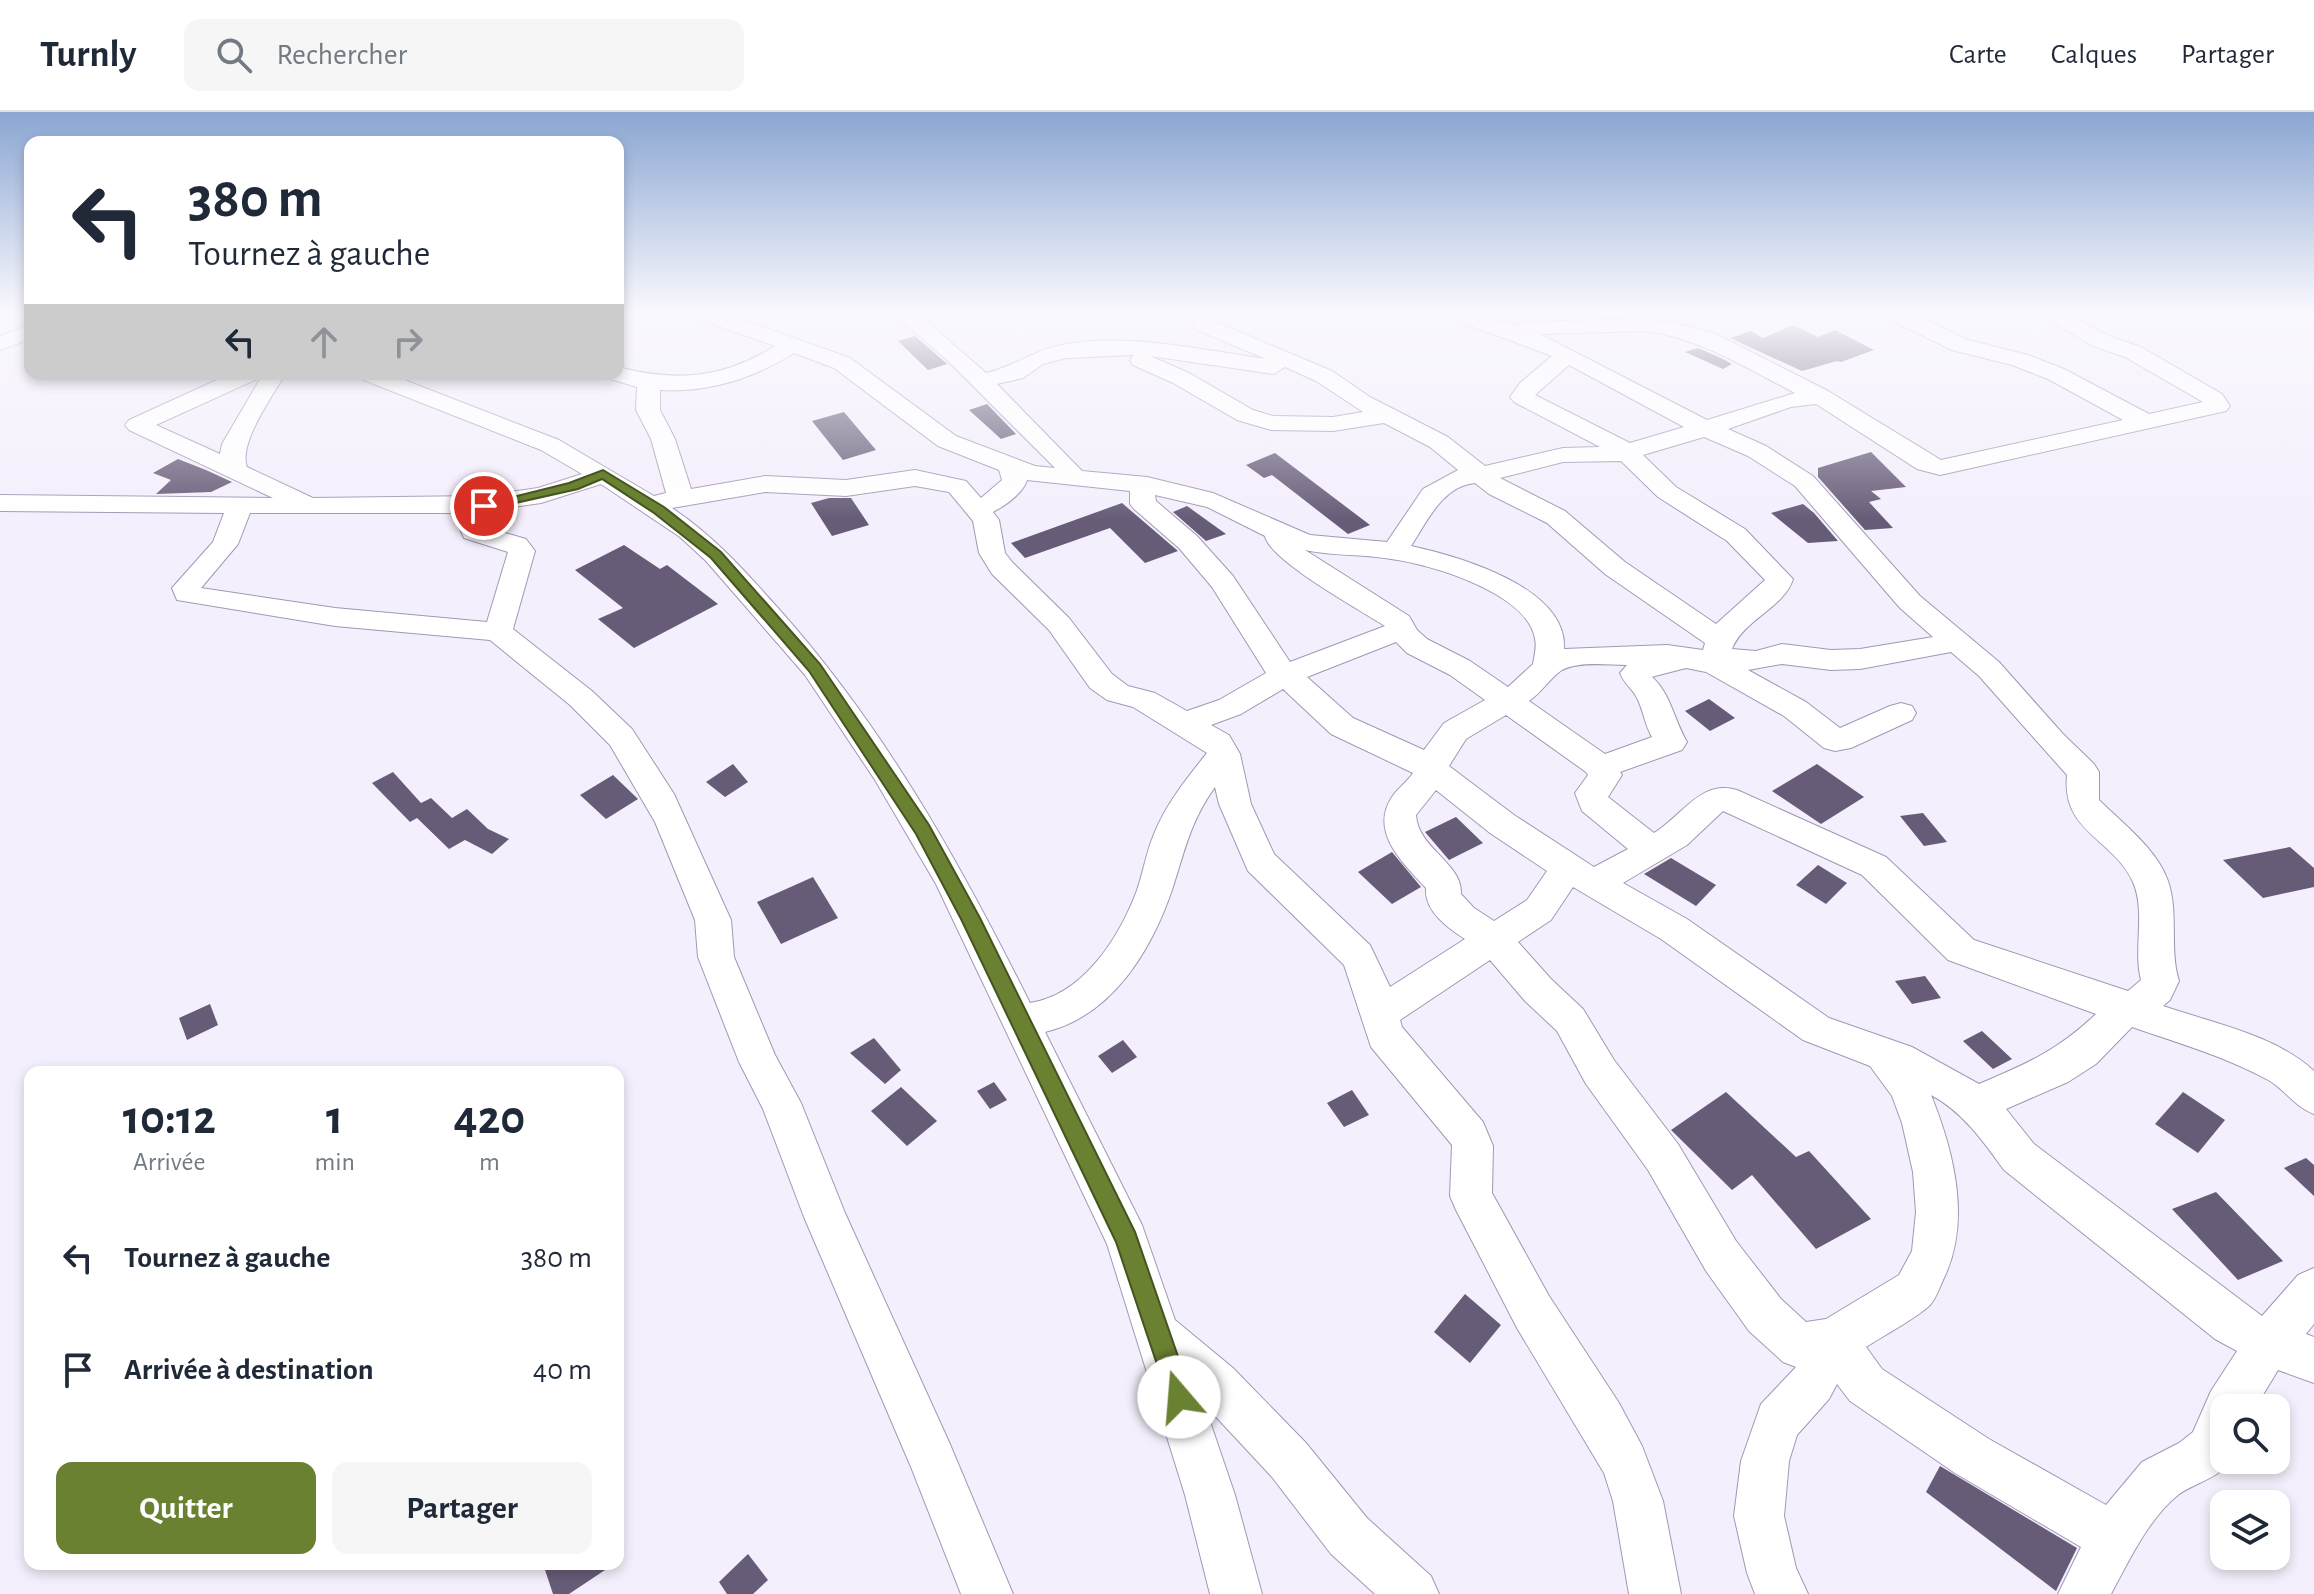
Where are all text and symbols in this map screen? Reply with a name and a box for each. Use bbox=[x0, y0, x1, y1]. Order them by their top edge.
search box bbox=[184, 19, 744, 91]
icon: search bbox=[212, 33, 256, 77]
text: Turnly bbox=[40, 36, 136, 74]
text: Rechercher bbox=[276, 40, 407, 70]
text: Carte bbox=[1949, 41, 2007, 69]
text: Calques bbox=[2051, 41, 2137, 69]
text: Partager bbox=[2181, 41, 2274, 69]
icon: left bbox=[56, 168, 160, 272]
text: 380 m bbox=[188, 171, 323, 227]
text: Tournez à gauche bbox=[188, 236, 430, 272]
icon: left bbox=[218, 320, 262, 364]
icon: ahead bbox=[302, 320, 346, 364]
icon: right bbox=[386, 320, 430, 364]
pin bbox=[450, 472, 518, 540]
icon: arrive bbox=[462, 484, 506, 528]
text: 10:12 bbox=[123, 1095, 216, 1143]
text: 1 bbox=[326, 1095, 343, 1143]
text: 420 bbox=[454, 1095, 525, 1143]
text: Arrivée bbox=[133, 1149, 205, 1175]
text: min bbox=[314, 1149, 355, 1175]
text: m bbox=[479, 1149, 500, 1175]
icon: left bbox=[56, 1236, 100, 1280]
text: Tournez à gauche bbox=[124, 1243, 331, 1273]
text: 380 m bbox=[521, 1243, 592, 1273]
icon: arrive bbox=[56, 1348, 100, 1392]
text: Arrivée à destination bbox=[124, 1355, 374, 1385]
text: 40 m bbox=[533, 1355, 592, 1385]
position arrow bbox=[1137, 1355, 1221, 1439]
map controls bbox=[2210, 1394, 2290, 1570]
button: search bbox=[2210, 1394, 2290, 1474]
button: Quitter bbox=[56, 1462, 316, 1554]
button: Partager bbox=[332, 1462, 592, 1554]
button: layers bbox=[2210, 1490, 2290, 1570]

